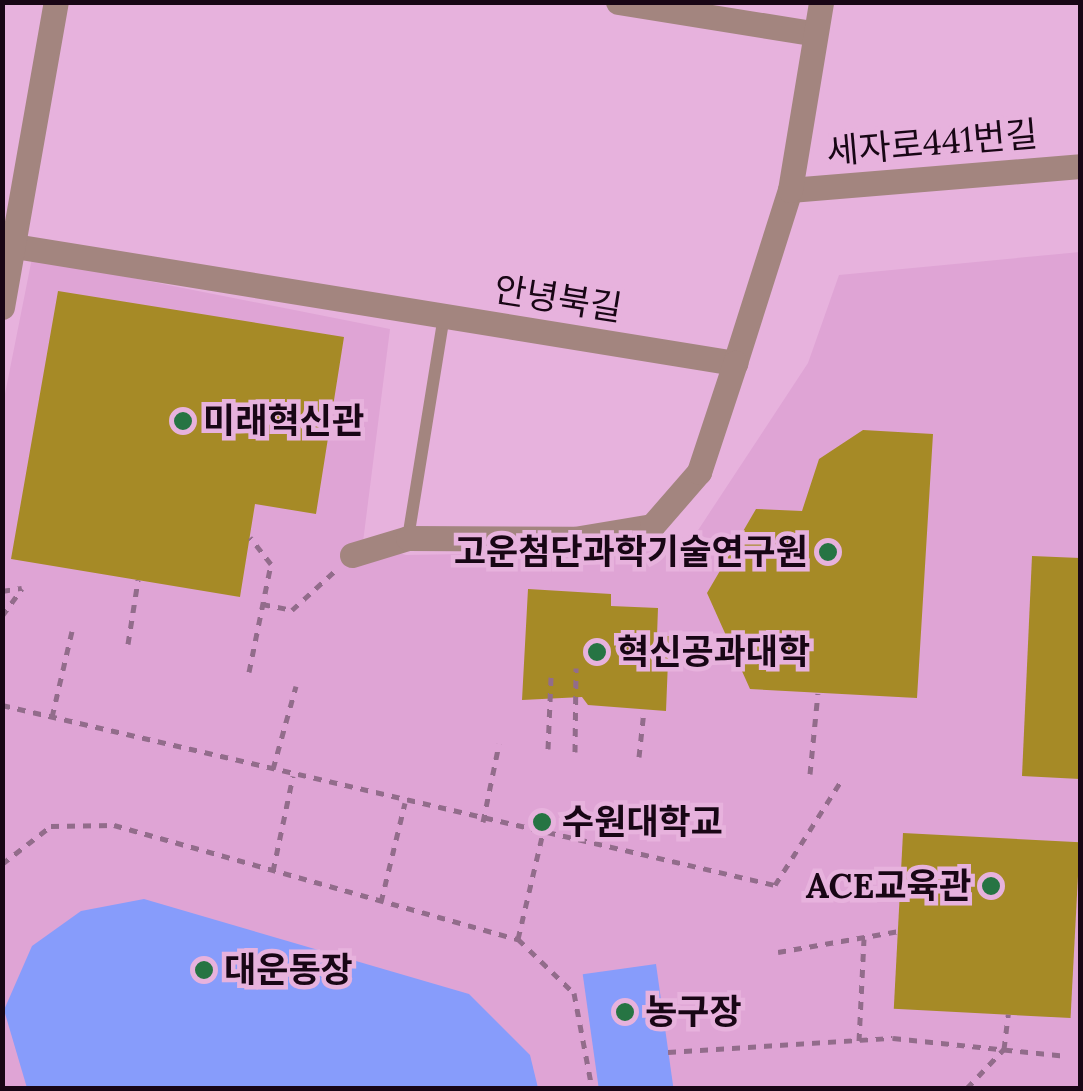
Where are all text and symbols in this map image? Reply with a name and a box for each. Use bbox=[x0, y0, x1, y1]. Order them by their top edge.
street label: 세자로441번길 bbox=[825, 113, 1039, 173]
street label: 안녕북길 bbox=[491, 268, 625, 330]
place label: 미래혁신관 bbox=[203, 400, 364, 442]
marker: 미래혁신관 bbox=[172, 410, 194, 432]
place label: 고운첨단과학기술연구원 bbox=[454, 531, 808, 573]
marker: 고운첨단과학기술연구원 bbox=[817, 541, 839, 563]
place label: 혁신공과대학 bbox=[617, 631, 810, 673]
marker: 혁신공과대학 bbox=[586, 641, 608, 663]
place label: 수원대학교 bbox=[562, 801, 723, 843]
marker: 수원대학교 bbox=[531, 811, 553, 833]
place label: ACE교육관 bbox=[806, 865, 971, 907]
marker: ACE교육관 bbox=[980, 875, 1002, 897]
place label: 대운동장 bbox=[224, 949, 353, 991]
marker: 대운동장 bbox=[193, 959, 215, 981]
place label: 농구장 bbox=[645, 991, 742, 1033]
marker: 농구장 bbox=[614, 1001, 636, 1023]

